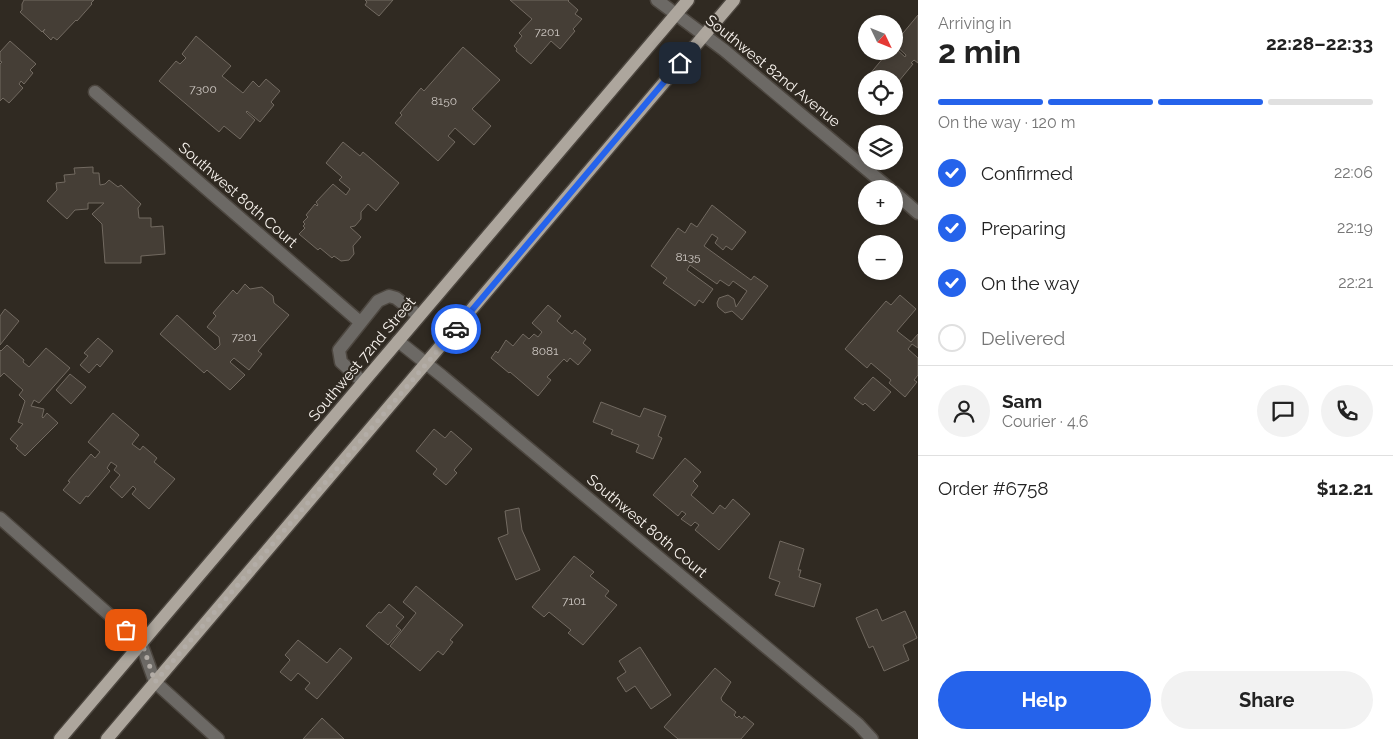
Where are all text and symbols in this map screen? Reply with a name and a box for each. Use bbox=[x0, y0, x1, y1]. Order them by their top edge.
street label: Southwest 82nd Avenue bbox=[702, 11, 844, 131]
text: Arriving in bbox=[938, 14, 1012, 33]
north arrow bbox=[858, 15, 902, 60]
map controls bbox=[858, 15, 903, 280]
house number: 7201 bbox=[534, 25, 560, 39]
text: 22:28–22:33 bbox=[1266, 32, 1373, 54]
text: 2 min bbox=[938, 33, 1021, 70]
pin bbox=[659, 42, 701, 84]
icon: home bbox=[666, 49, 694, 77]
button: locate bbox=[858, 70, 903, 115]
house number: 7300 bbox=[189, 82, 217, 96]
house number: 8150 bbox=[431, 94, 457, 108]
text: On the way · 120 m bbox=[938, 113, 1076, 132]
button: layers bbox=[858, 125, 903, 170]
street label: Southwest 80th Court bbox=[175, 139, 301, 251]
icon: check bbox=[938, 159, 966, 187]
text: Confirmed bbox=[981, 162, 1073, 184]
text: 22:06 bbox=[1334, 163, 1373, 182]
button: + bbox=[858, 180, 903, 225]
icon: check bbox=[938, 214, 966, 242]
text: Preparing bbox=[981, 217, 1066, 239]
text: 22:19 bbox=[1337, 218, 1373, 237]
button: − bbox=[858, 235, 903, 280]
house number: 8135 bbox=[675, 250, 701, 264]
icon: check bbox=[938, 269, 966, 297]
text: On the way bbox=[981, 272, 1080, 294]
text: 22:21 bbox=[1338, 273, 1373, 292]
street label: Southwest 72nd Street bbox=[305, 293, 419, 425]
courier bbox=[431, 304, 481, 354]
icon: car bbox=[442, 315, 470, 343]
text: Delivered bbox=[981, 327, 1065, 349]
house number: 7201 bbox=[231, 330, 257, 344]
house number: 8081 bbox=[532, 344, 558, 358]
button: person bbox=[938, 385, 990, 437]
button: chat bbox=[1257, 385, 1309, 437]
button: phone bbox=[1321, 385, 1373, 437]
text: Sam bbox=[1002, 390, 1042, 412]
text: Courier · 4.6 bbox=[1002, 412, 1088, 431]
street label: Southwest 80th Court bbox=[583, 470, 711, 582]
text: Order #6758 bbox=[938, 477, 1049, 499]
text: $12.21 bbox=[1316, 477, 1373, 499]
house number: 7101 bbox=[562, 594, 586, 608]
pin bbox=[105, 609, 147, 651]
icon: bag bbox=[112, 616, 140, 644]
button: Help bbox=[938, 671, 1151, 729]
button: Share bbox=[1161, 671, 1373, 729]

